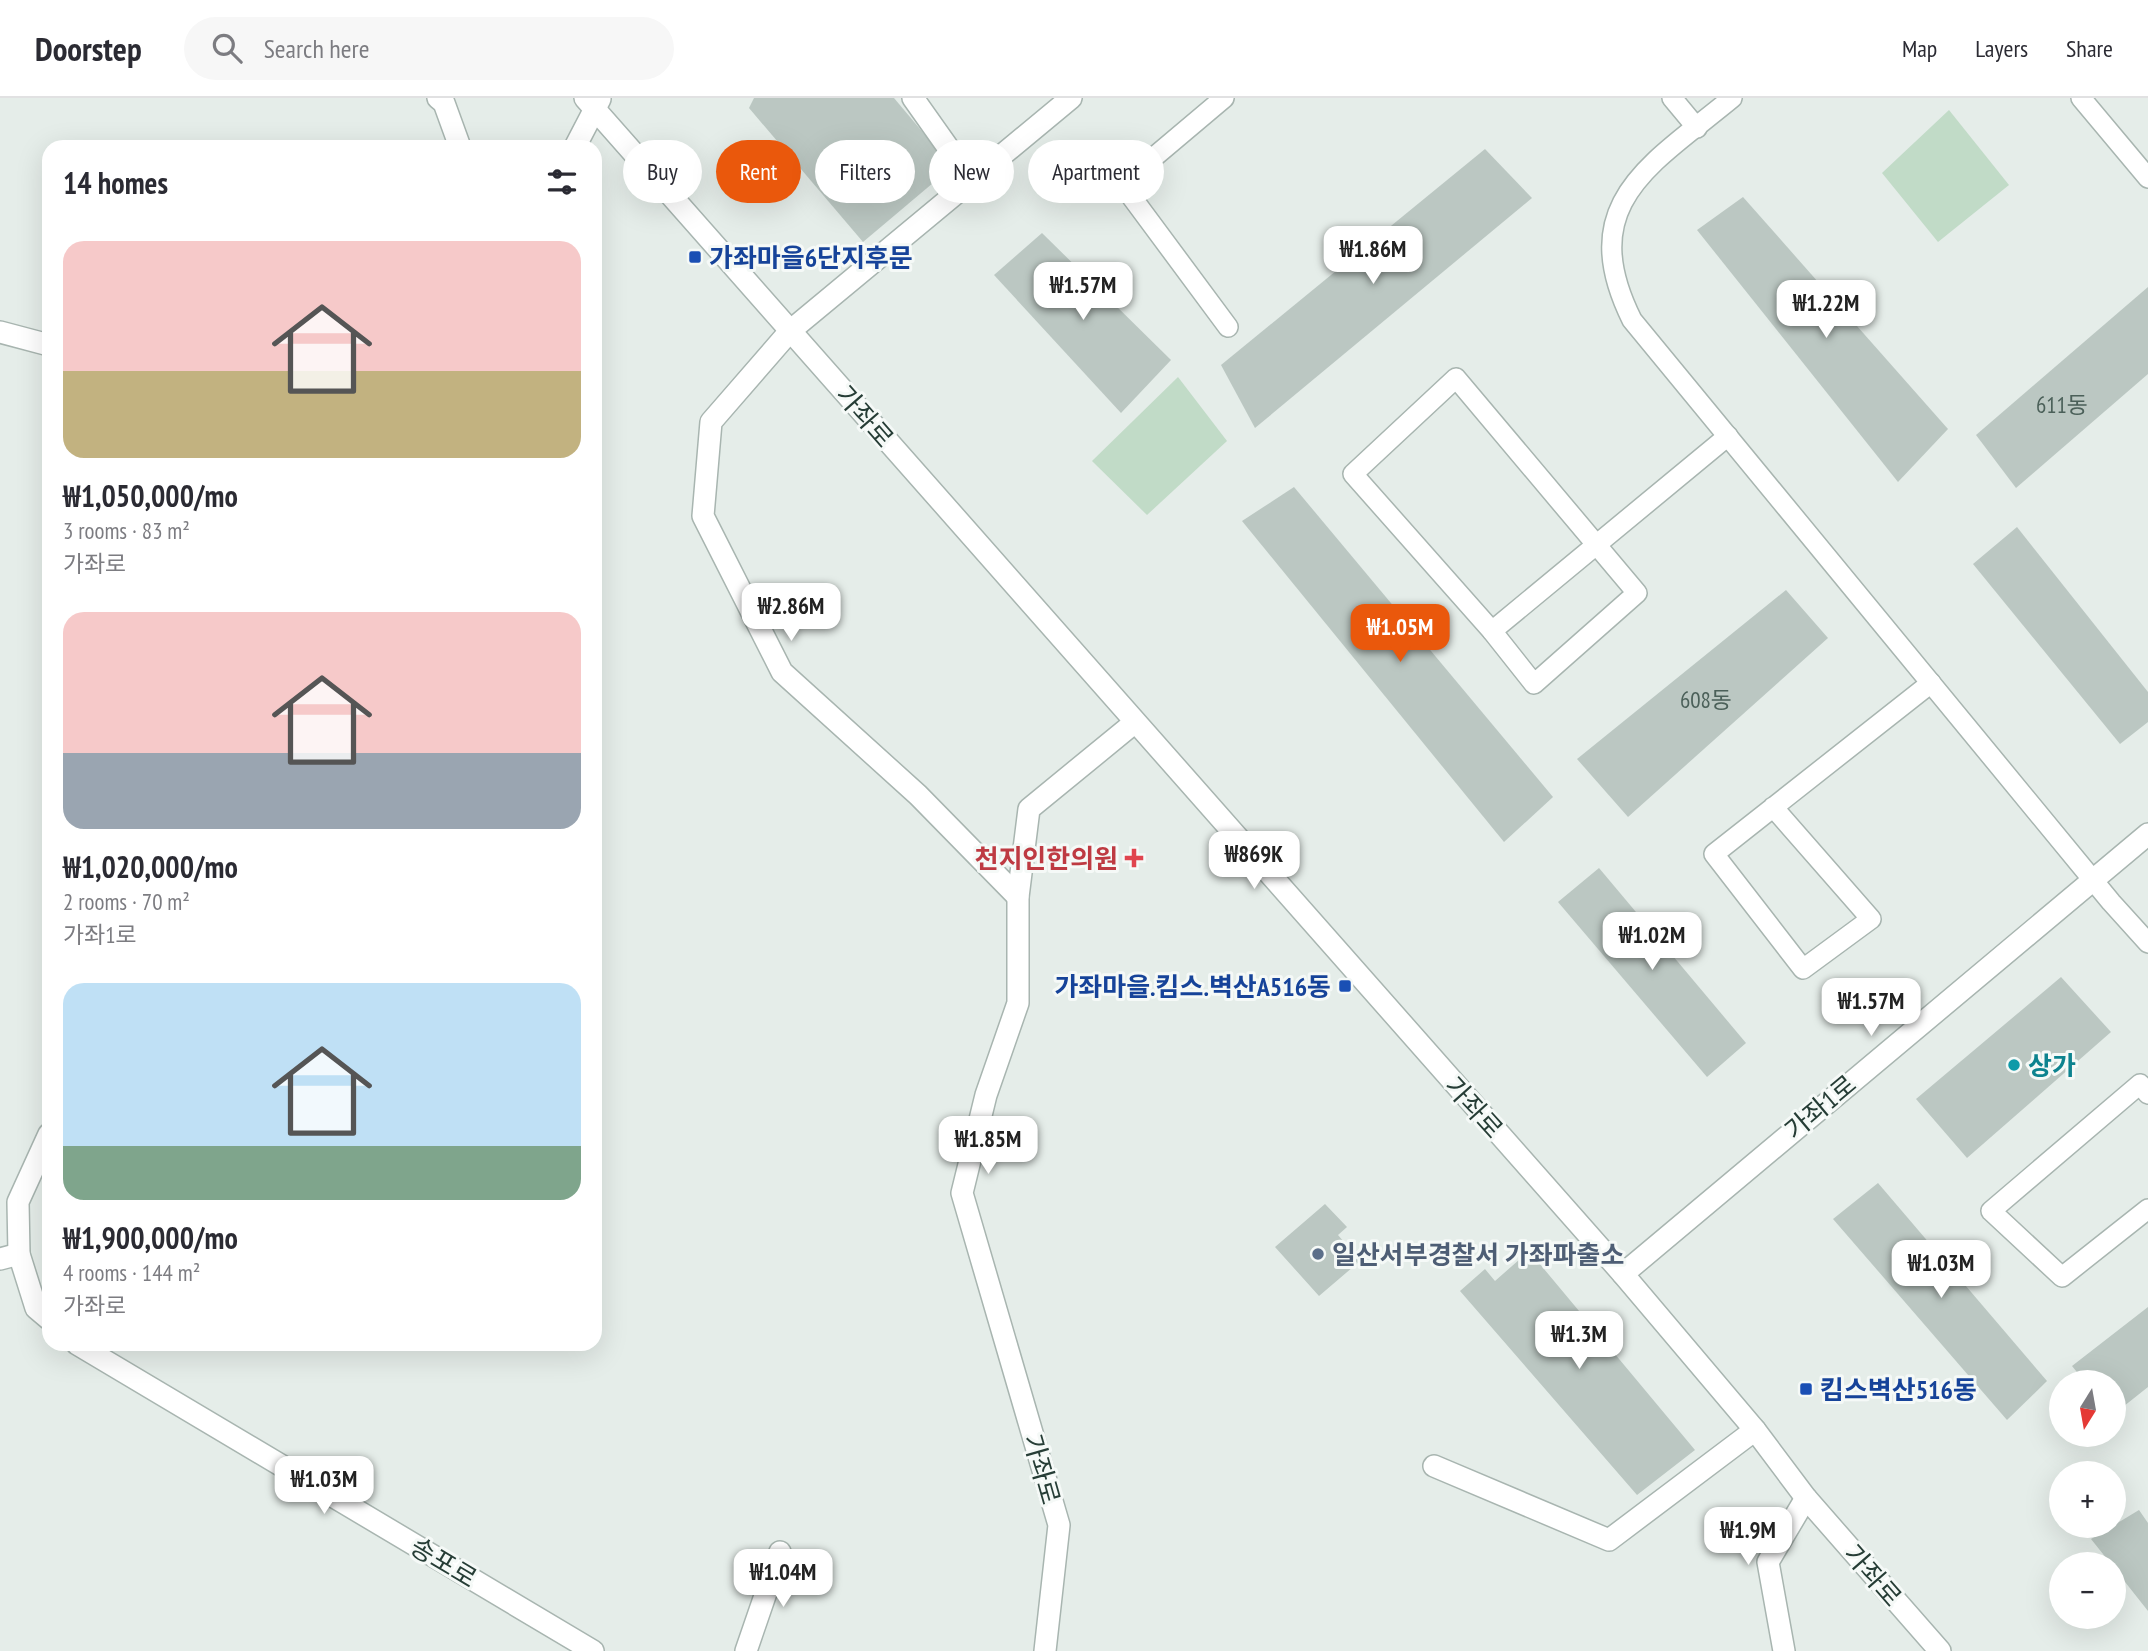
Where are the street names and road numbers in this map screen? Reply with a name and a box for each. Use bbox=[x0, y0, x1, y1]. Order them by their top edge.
street label: 가좌로 bbox=[829, 378, 901, 454]
street label: 가좌1로 bbox=[1777, 1068, 1863, 1146]
street label: 가좌로 bbox=[1438, 1069, 1510, 1145]
street label: 가좌로 bbox=[1016, 1430, 1068, 1508]
street label: 송포로 bbox=[405, 1529, 483, 1595]
street label: 가좌로 bbox=[1837, 1537, 1909, 1613]

